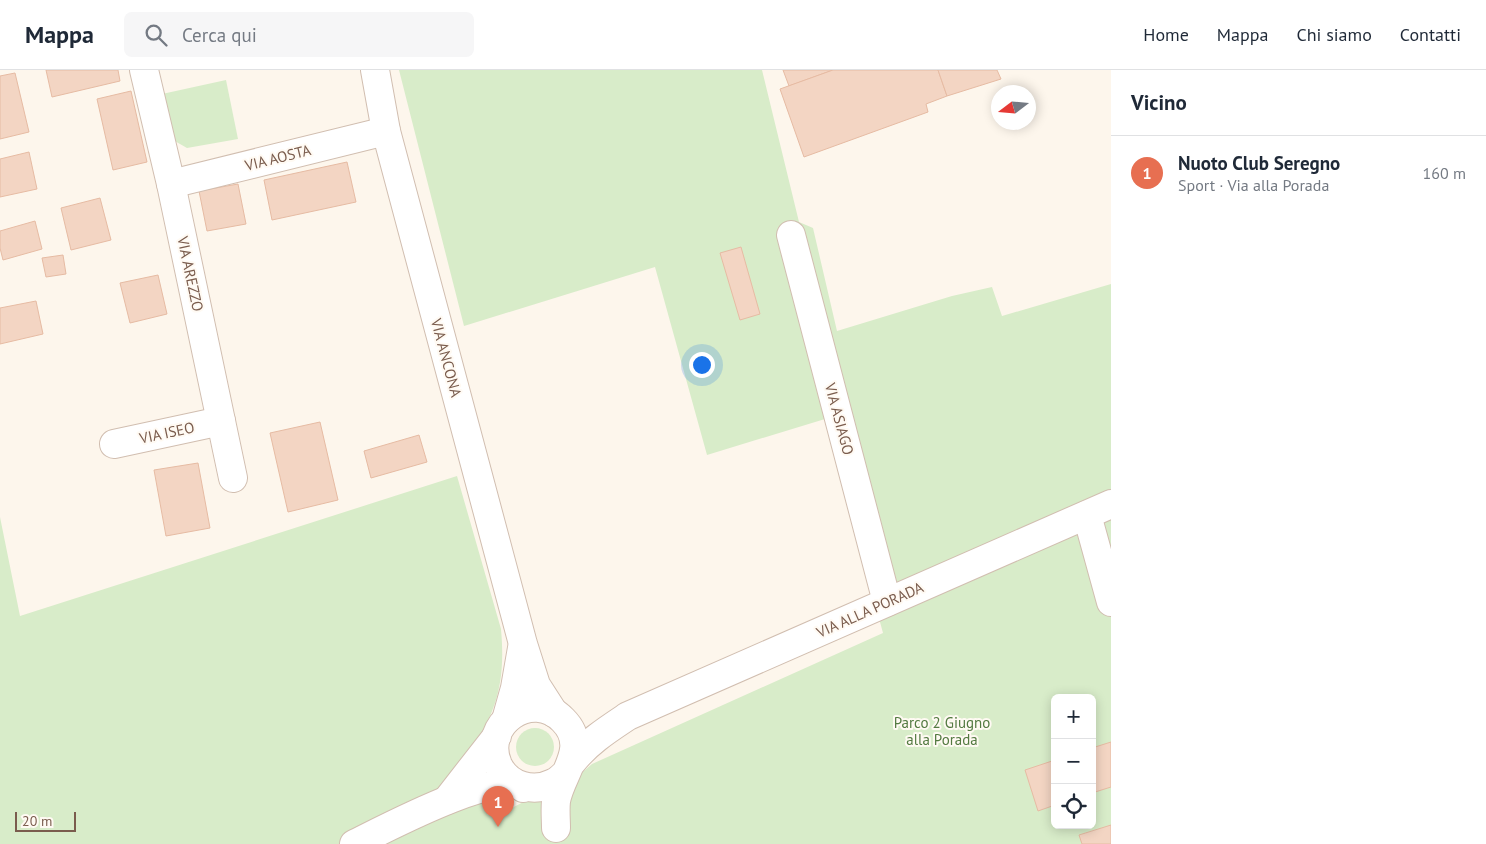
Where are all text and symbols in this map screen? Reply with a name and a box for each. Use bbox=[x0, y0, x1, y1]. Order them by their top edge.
search box bbox=[124, 12, 474, 57]
text: Mappa bbox=[25, 19, 94, 50]
icon: search bbox=[142, 21, 170, 49]
text: Cerca qui bbox=[182, 23, 257, 47]
text: Home bbox=[1143, 23, 1189, 46]
text: Mappa bbox=[1217, 23, 1268, 46]
text: Chi siamo bbox=[1296, 23, 1372, 46]
text: Contatti bbox=[1400, 23, 1461, 46]
north arrow bbox=[991, 85, 1036, 130]
text: Vicino bbox=[1131, 89, 1187, 116]
street label: VIA AOSTA bbox=[242, 140, 313, 175]
text: Nuoto Club Seregno bbox=[1178, 151, 1340, 175]
text: 1 bbox=[1142, 163, 1152, 183]
text: 160 m bbox=[1423, 163, 1466, 183]
text: Sport · Via alla Porada bbox=[1178, 175, 1329, 195]
street label: VIA AREZZO bbox=[173, 234, 208, 313]
street label: VIA ANCONA bbox=[427, 315, 466, 400]
your location bbox=[689, 352, 715, 378]
street label: VIA ASIAGO bbox=[821, 380, 858, 457]
street label: VIA ISEO bbox=[137, 417, 196, 448]
street label: VIA ALLA PORADA bbox=[812, 577, 926, 642]
map controls bbox=[1051, 694, 1096, 829]
button: + bbox=[1051, 694, 1096, 739]
park label: Parco 2 Giugno alla Porada bbox=[894, 713, 990, 749]
button: − bbox=[1051, 739, 1096, 784]
button: locate bbox=[1051, 784, 1096, 829]
pin: 1 bbox=[482, 786, 514, 827]
scale bar bbox=[15, 809, 76, 832]
text: 20 m bbox=[22, 812, 52, 830]

